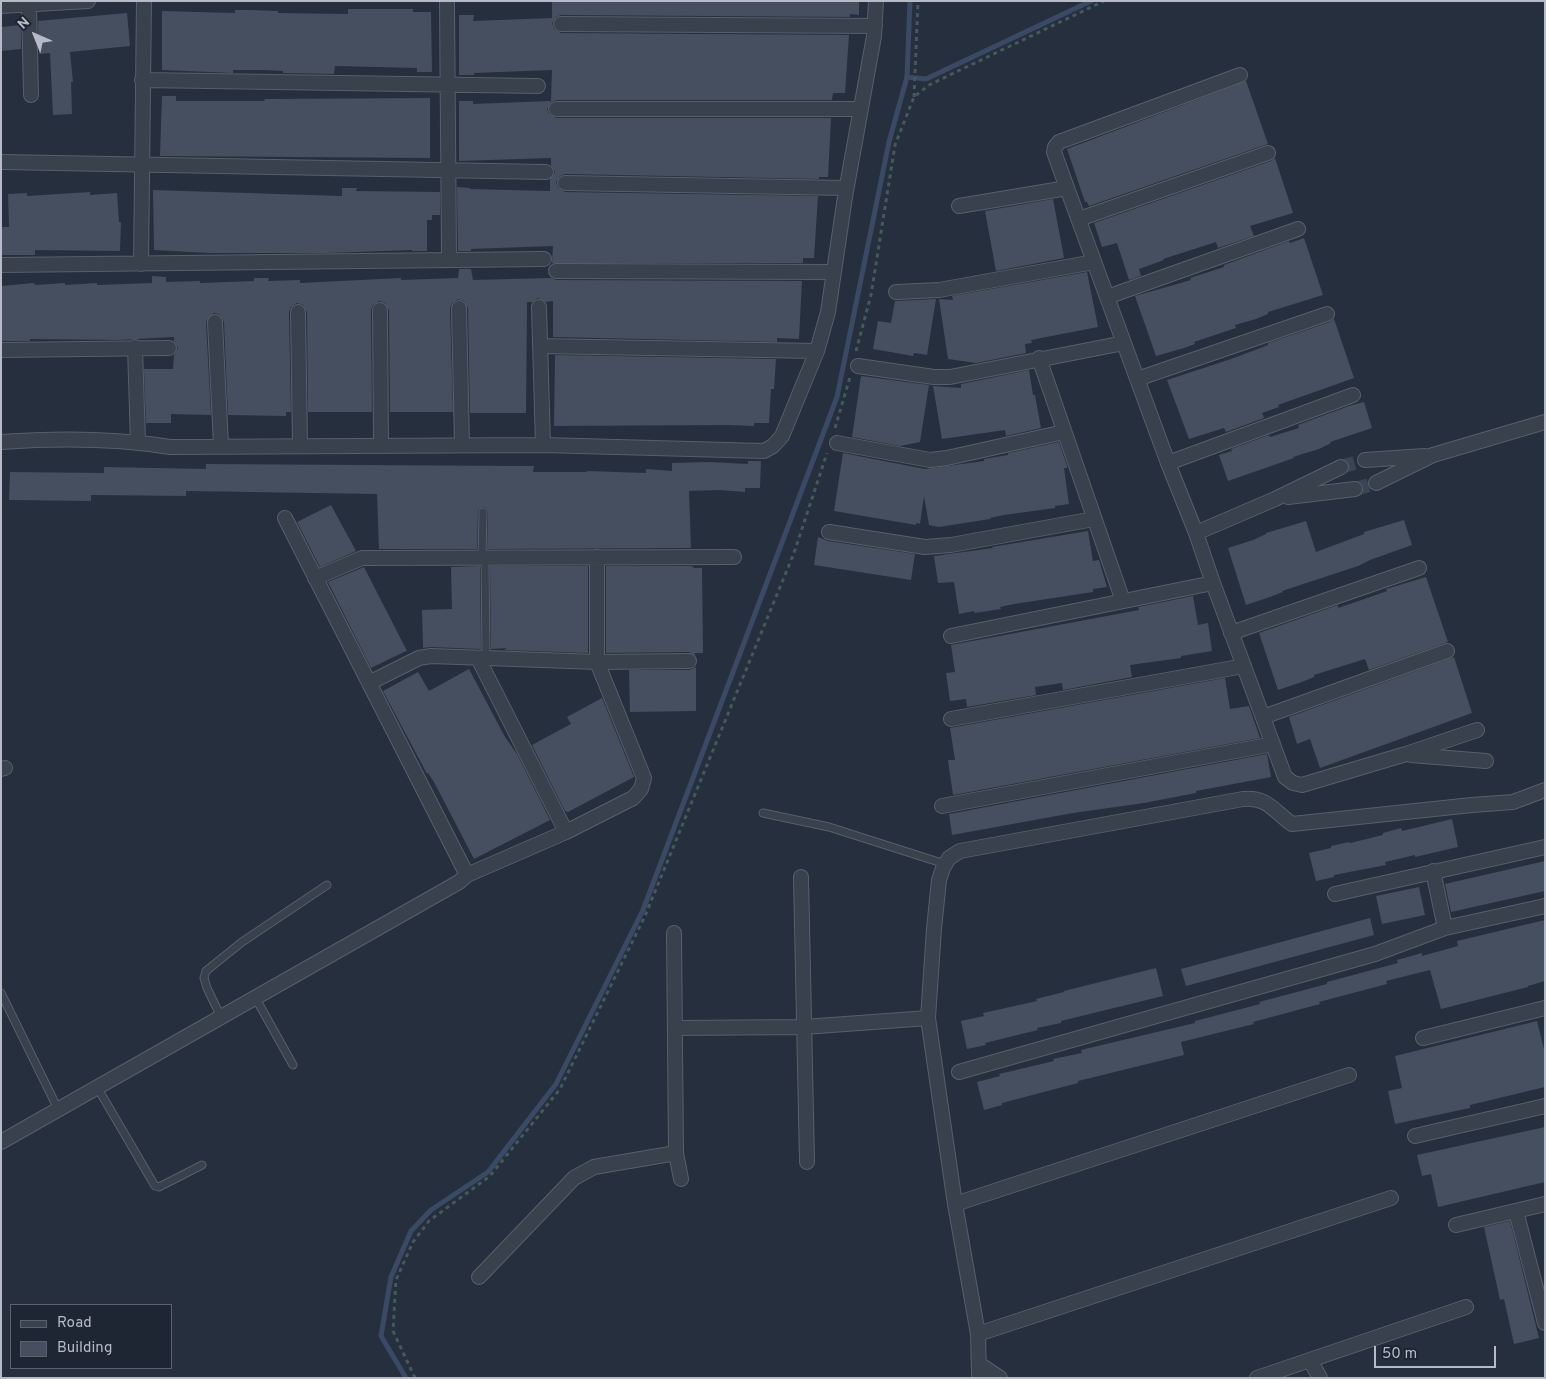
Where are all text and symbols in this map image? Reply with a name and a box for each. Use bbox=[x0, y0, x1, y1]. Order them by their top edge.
north arrow bbox=[10, 10, 60, 60]
text: N bbox=[15, 14, 34, 33]
legend bbox=[10, 1304, 172, 1369]
text: Road bbox=[57, 1314, 92, 1333]
scale bar bbox=[1376, 1336, 1498, 1368]
text: Building bbox=[57, 1339, 112, 1358]
text: 50 m bbox=[1382, 1345, 1417, 1364]

